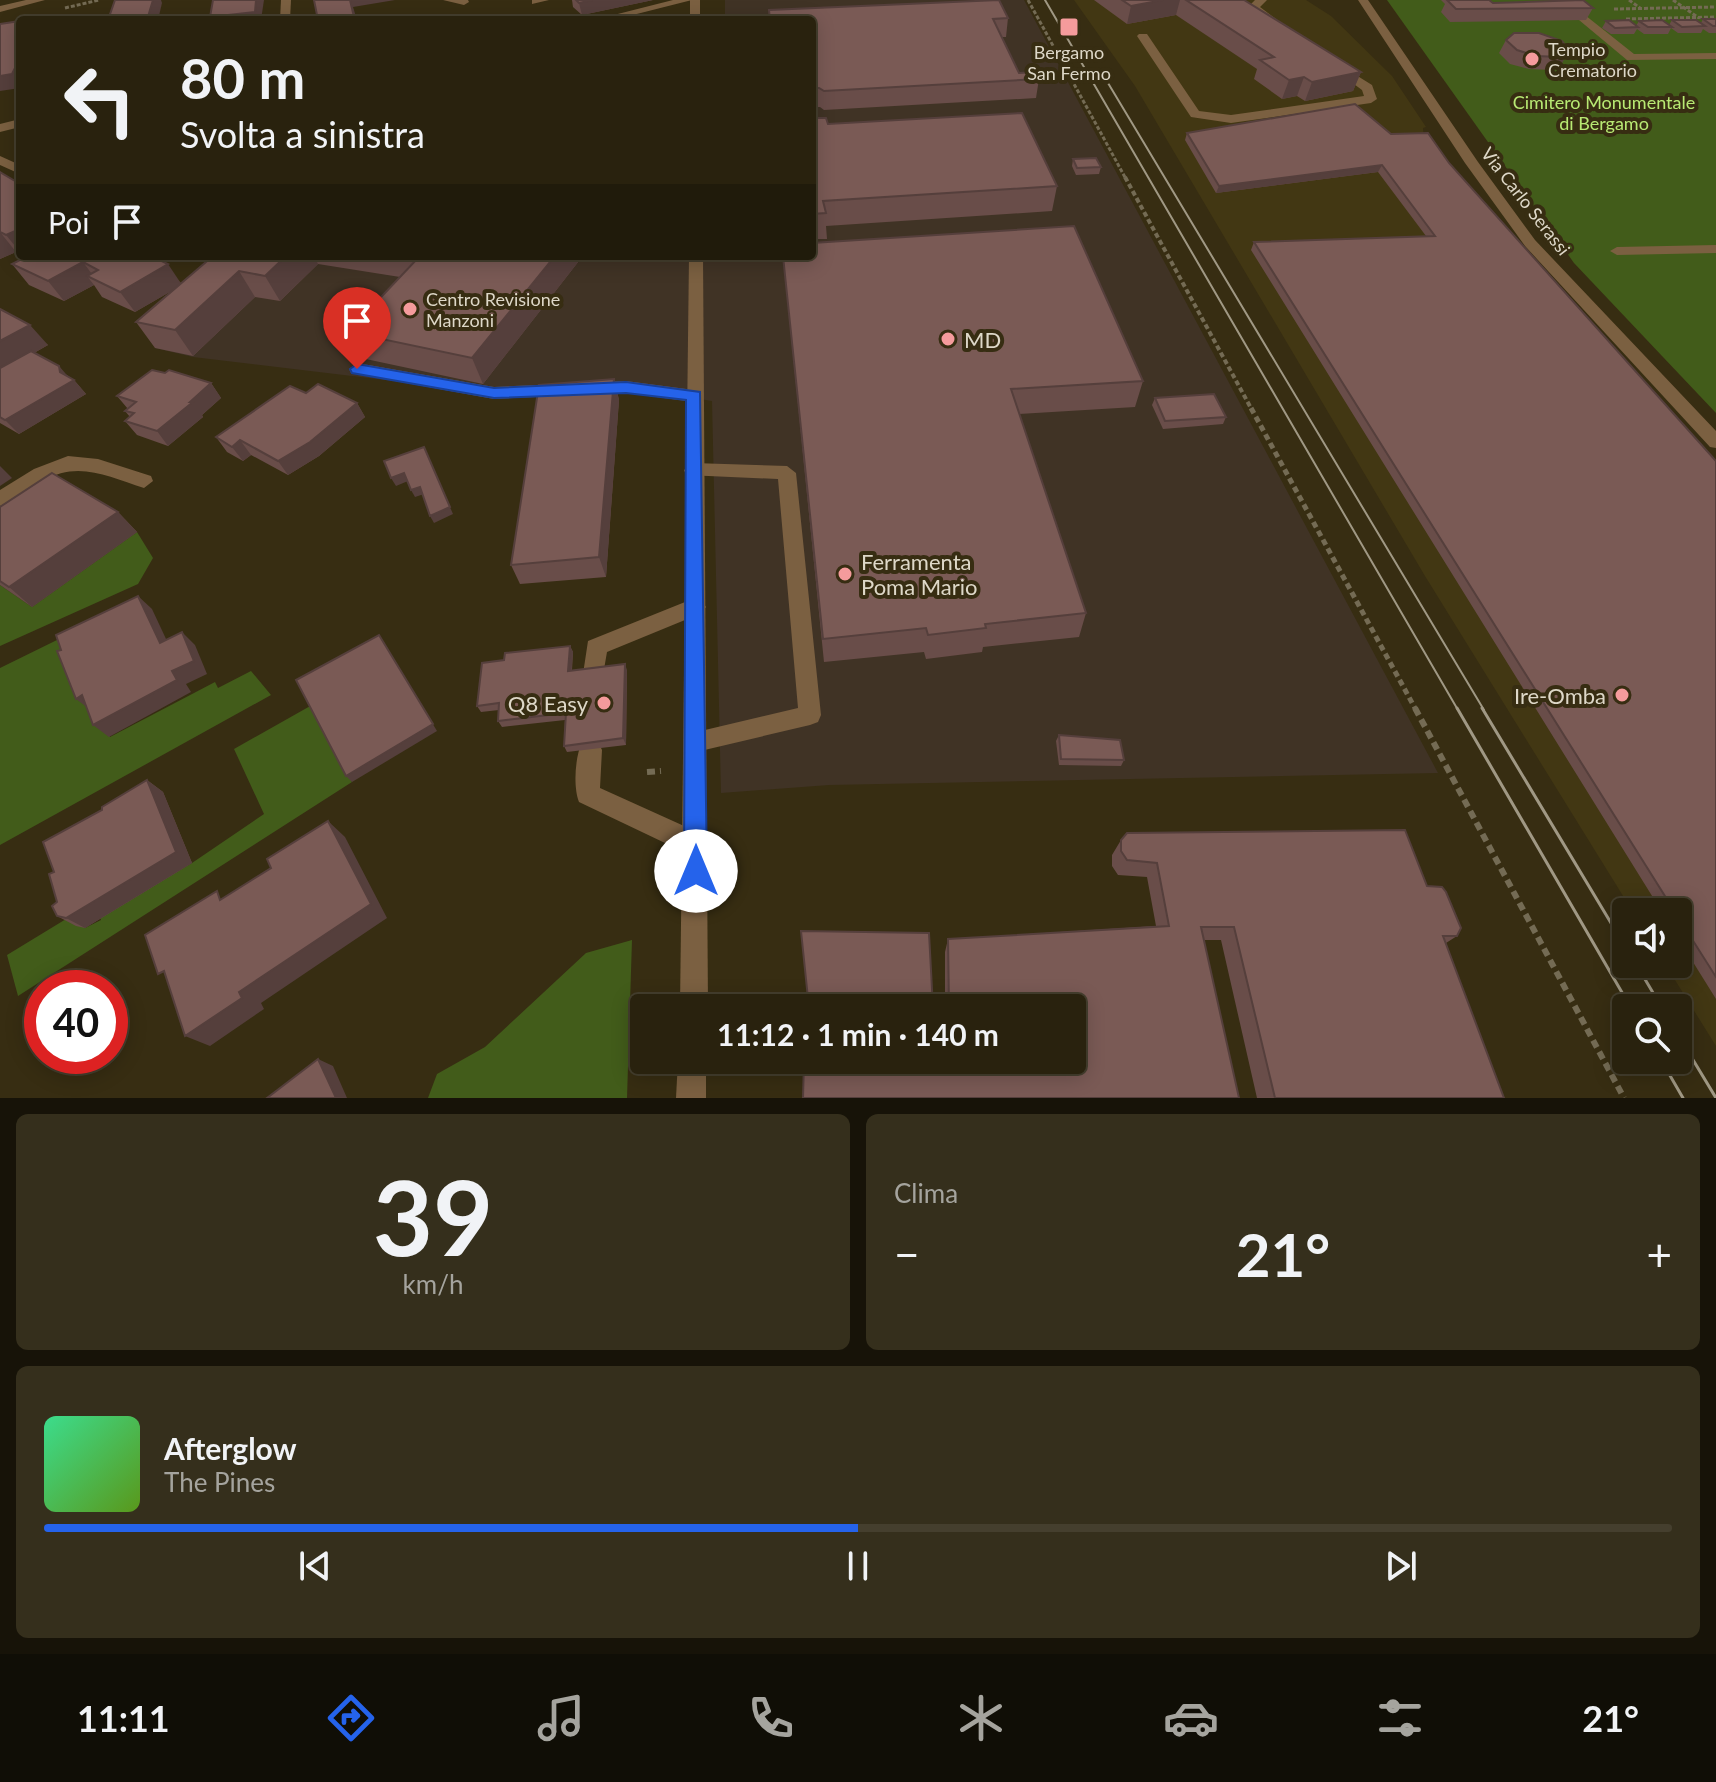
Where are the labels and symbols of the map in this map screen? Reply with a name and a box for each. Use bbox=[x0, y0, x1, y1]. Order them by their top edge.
marker: Bergamo San Fermo bbox=[1058, 16, 1080, 38]
place label: Tempio Crematorio bbox=[1548, 38, 1637, 81]
place label: Bergamo San Fermo bbox=[1027, 41, 1111, 84]
marker: Tempio Crematorio bbox=[1523, 50, 1541, 68]
park label: Cimitero Monumentale di Bergamo bbox=[1513, 91, 1695, 134]
street label: Via Carlo Serassi bbox=[1477, 143, 1575, 259]
pin bbox=[323, 287, 391, 369]
place label: Centro Revisione Manzoni bbox=[426, 288, 560, 331]
marker: Centro Revisione Manzoni bbox=[401, 300, 419, 318]
place label: MD bbox=[964, 326, 1001, 353]
marker: MD bbox=[939, 330, 957, 348]
place label: Ferramenta Poma Mario bbox=[861, 548, 978, 600]
marker: Ferramenta Poma Mario bbox=[836, 565, 854, 583]
place label: Ire-Omba bbox=[1514, 682, 1606, 709]
marker: Ire-Omba bbox=[1613, 686, 1631, 704]
place label: Q8 Easy bbox=[508, 690, 589, 717]
marker: Q8 Easy bbox=[595, 694, 613, 712]
position arrow bbox=[654, 829, 738, 913]
speed limit sign: 40 bbox=[24, 970, 128, 1074]

